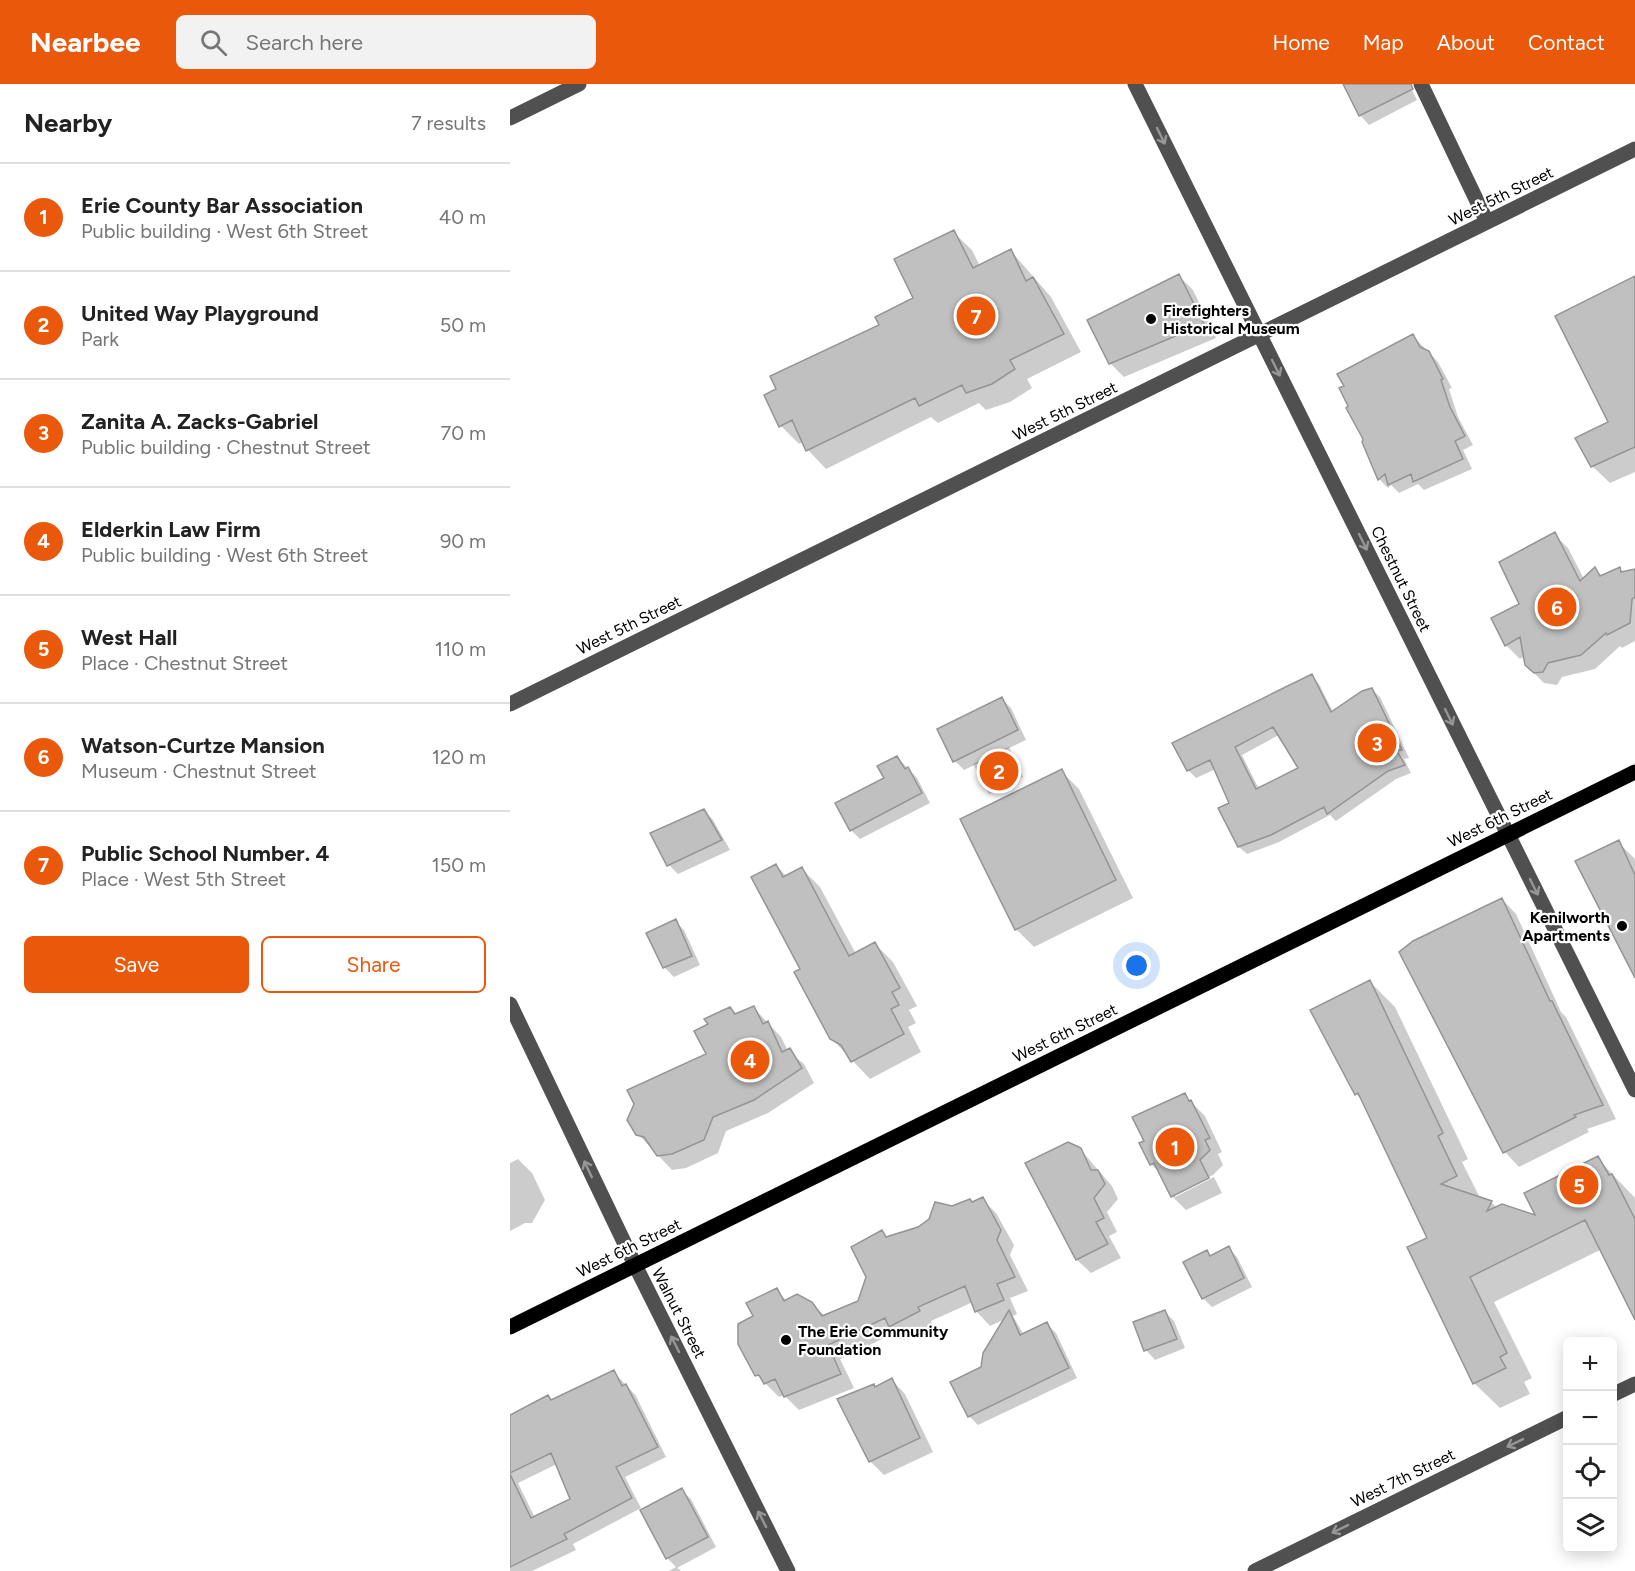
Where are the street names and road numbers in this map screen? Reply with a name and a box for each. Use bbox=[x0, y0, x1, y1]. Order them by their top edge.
street label: West 5th Street bbox=[1446, 163, 1556, 229]
street label: West 5th Street bbox=[1010, 378, 1120, 444]
street label: Chestnut Street bbox=[1367, 523, 1435, 635]
street label: West 5th Street bbox=[574, 592, 684, 658]
street label: West 6th Street bbox=[1445, 785, 1555, 851]
street label: West 6th Street bbox=[1010, 1000, 1120, 1066]
street label: West 6th Street bbox=[574, 1215, 684, 1281]
street label: Walnut Street bbox=[648, 1265, 710, 1361]
street label: West 7th Street bbox=[1348, 1445, 1458, 1511]

